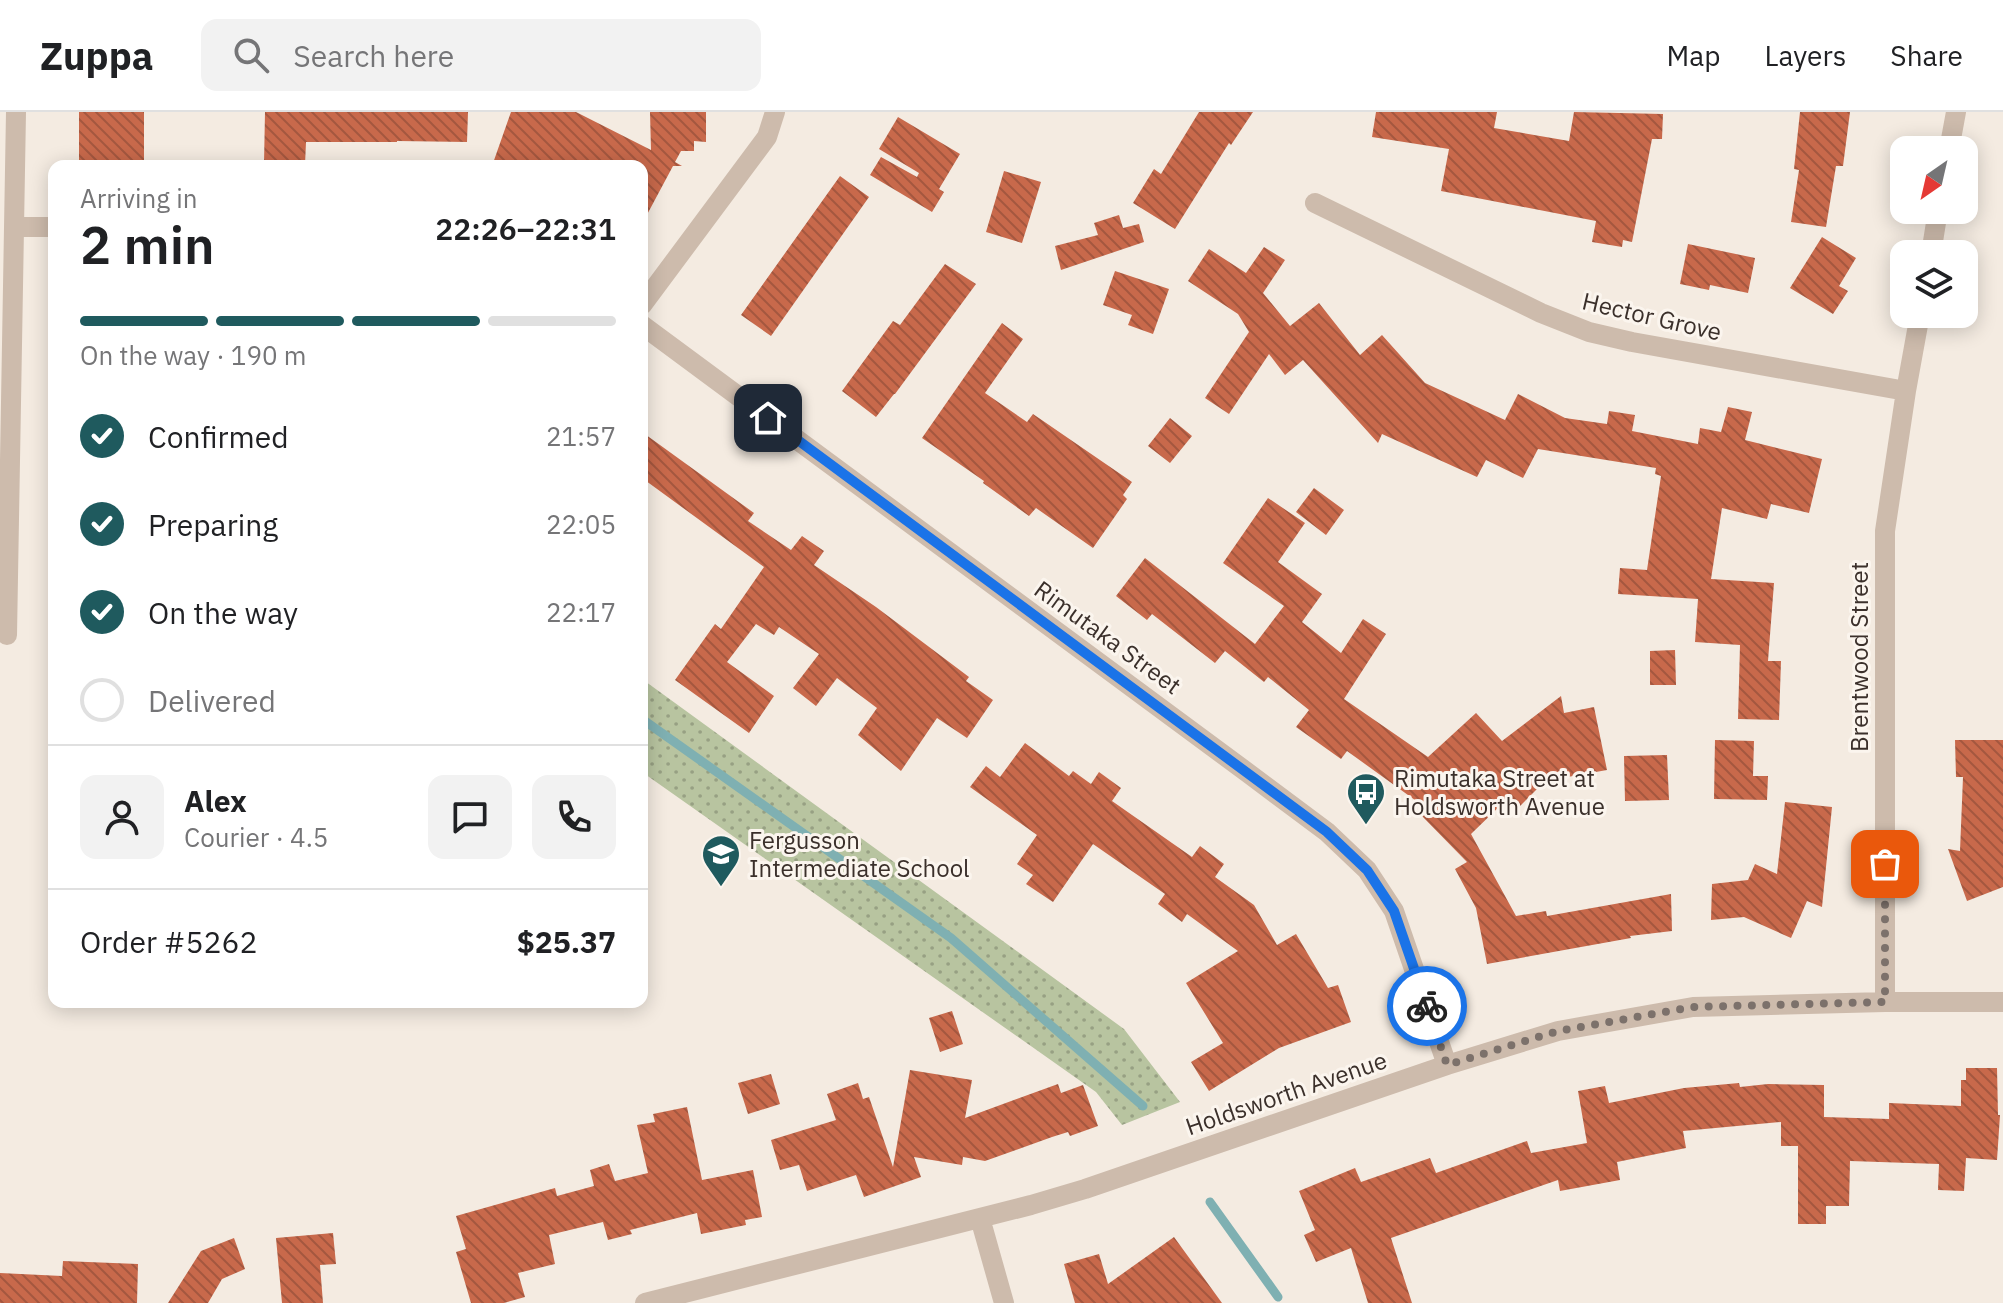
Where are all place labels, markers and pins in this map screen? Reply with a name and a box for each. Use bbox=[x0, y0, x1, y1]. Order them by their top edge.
pin bbox=[734, 384, 802, 452]
place label: Rimutaka Street at Holdsworth Avenue bbox=[1394, 762, 1605, 822]
bus stop icon: Rimutaka Street at Holdsworth Avenue bbox=[1345, 771, 1387, 826]
place label: Fergusson Intermediate School bbox=[749, 824, 970, 884]
pin bbox=[1851, 830, 1919, 898]
school or university icon: Fergusson Intermediate School bbox=[700, 833, 742, 888]

